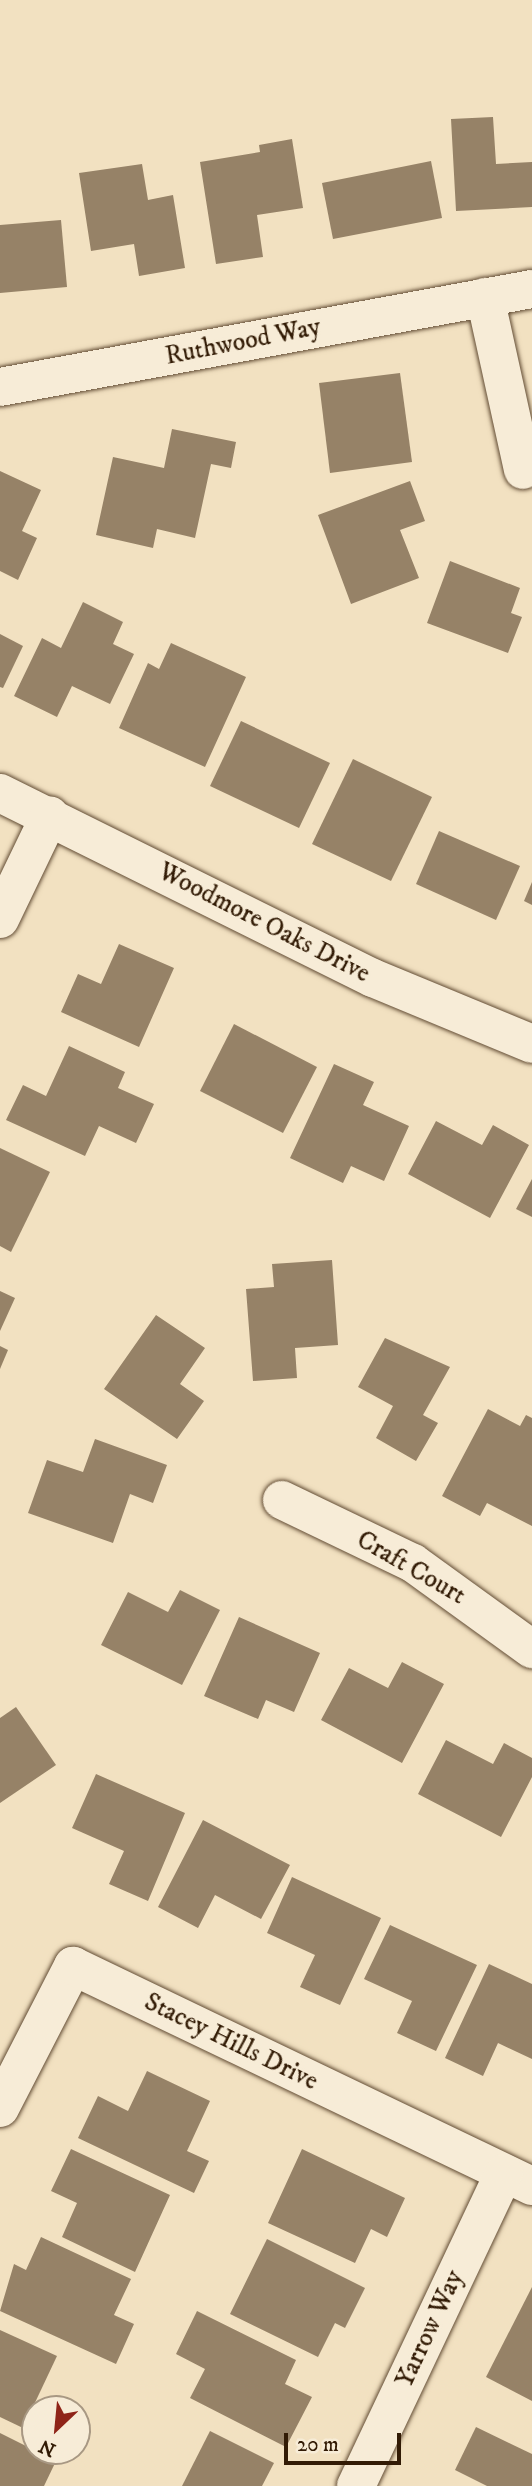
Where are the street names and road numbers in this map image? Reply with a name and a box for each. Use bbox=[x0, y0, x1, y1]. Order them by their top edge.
street label: Ruthwood Way bbox=[163, 312, 323, 372]
street label: Woodmore Oaks Drive bbox=[153, 856, 375, 990]
street label: Craft Court bbox=[351, 1524, 471, 1612]
street label: Stacey Hills Drive bbox=[139, 1987, 323, 2097]
street label: Yarrow Way bbox=[389, 2266, 471, 2392]

